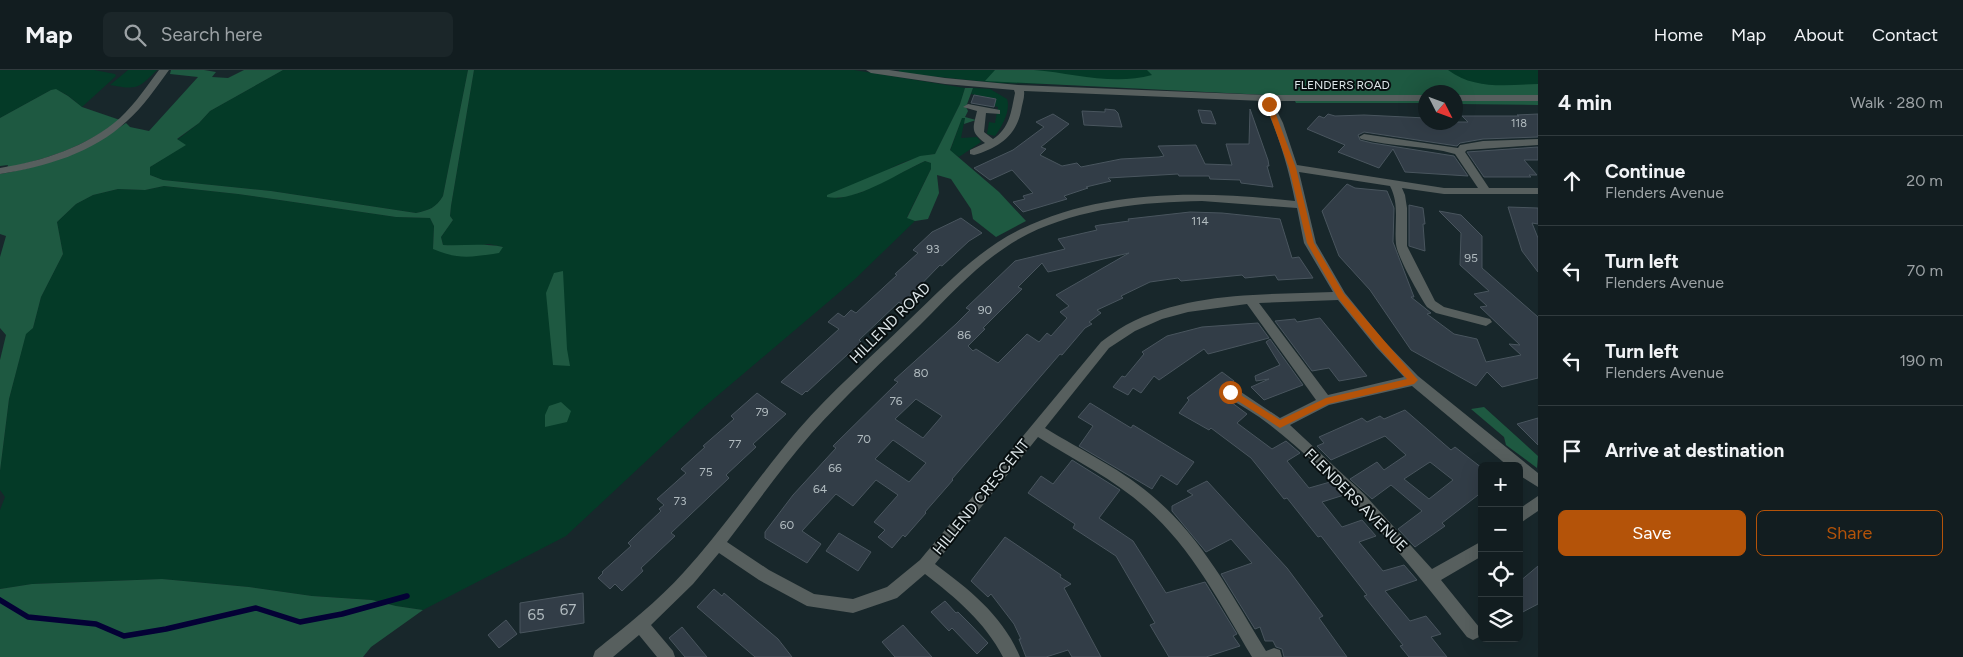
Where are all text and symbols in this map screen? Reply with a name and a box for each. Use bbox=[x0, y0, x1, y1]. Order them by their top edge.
search box bbox=[103, 12, 453, 57]
text: Map bbox=[25, 20, 73, 49]
icon: search bbox=[121, 21, 149, 49]
text: Search here bbox=[161, 23, 262, 46]
text: Home bbox=[1654, 24, 1703, 46]
text: Map bbox=[1731, 24, 1766, 46]
text: About bbox=[1794, 24, 1844, 46]
text: Contact bbox=[1872, 24, 1938, 46]
street label: FLENDERS ROAD bbox=[1294, 78, 1390, 92]
north arrow bbox=[1418, 85, 1463, 130]
text: 4 min bbox=[1558, 90, 1612, 115]
route end bbox=[1258, 93, 1281, 116]
text: Walk · 280 m bbox=[1850, 93, 1943, 112]
house number: 118 bbox=[1511, 117, 1527, 130]
text: Continue bbox=[1605, 160, 1685, 183]
icon: ahead bbox=[1558, 167, 1586, 195]
text: 20 m bbox=[1906, 171, 1943, 190]
text: Flenders Avenue bbox=[1605, 183, 1724, 202]
house number: 114 bbox=[1191, 214, 1209, 228]
house number: 93 bbox=[926, 242, 940, 256]
text: Turn left bbox=[1605, 250, 1679, 273]
house number: 95 bbox=[1464, 251, 1478, 265]
icon: left bbox=[1558, 257, 1586, 285]
text: 70 m bbox=[1907, 261, 1943, 280]
text: Flenders Avenue bbox=[1605, 273, 1724, 292]
street label: HILLEND ROAD bbox=[846, 279, 934, 367]
house number: 90 bbox=[978, 303, 993, 317]
house number: 86 bbox=[957, 328, 971, 342]
text: Turn left bbox=[1605, 340, 1679, 363]
icon: left bbox=[1558, 347, 1586, 375]
text: 190 m bbox=[1900, 351, 1943, 370]
text: Flenders Avenue bbox=[1605, 363, 1724, 382]
house number: 80 bbox=[913, 366, 929, 380]
route start bbox=[1219, 381, 1242, 404]
house number: 76 bbox=[889, 394, 903, 408]
house number: 79 bbox=[755, 405, 769, 419]
house number: 70 bbox=[857, 432, 871, 446]
street label: HILLEND CRESCENT bbox=[929, 435, 1034, 558]
house number: 77 bbox=[729, 437, 742, 451]
icon: arrive bbox=[1558, 437, 1586, 465]
text: Arrive at destination bbox=[1605, 439, 1784, 462]
street label: FLENDERS AVENUE bbox=[1301, 445, 1411, 555]
house number: 66 bbox=[828, 461, 842, 475]
map controls bbox=[1478, 462, 1523, 642]
button: + bbox=[1478, 462, 1523, 507]
house number: 75 bbox=[699, 465, 713, 479]
house number: 64 bbox=[813, 482, 828, 496]
house number: 73 bbox=[674, 494, 686, 508]
button: − bbox=[1478, 507, 1523, 552]
button: Save bbox=[1558, 510, 1746, 556]
button: Share bbox=[1756, 510, 1943, 556]
house number: 60 bbox=[780, 518, 795, 532]
button: locate bbox=[1478, 552, 1523, 597]
button: layers bbox=[1478, 597, 1523, 642]
house number: 67 bbox=[560, 601, 576, 619]
house number: 65 bbox=[527, 606, 545, 624]

